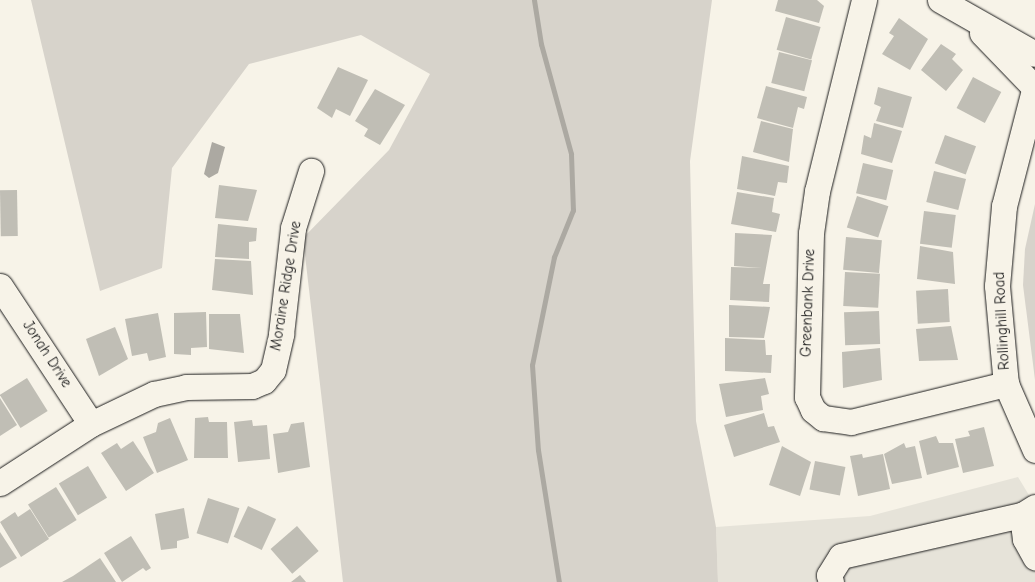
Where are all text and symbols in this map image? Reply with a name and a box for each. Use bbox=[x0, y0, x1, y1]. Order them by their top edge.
street label: Moraine Ridge Drive bbox=[267, 220, 305, 352]
street label: Greenbank Drive bbox=[797, 249, 819, 357]
street label: Rollinghill Road bbox=[990, 271, 1014, 371]
street label: Jonah Drive bbox=[19, 317, 75, 391]

